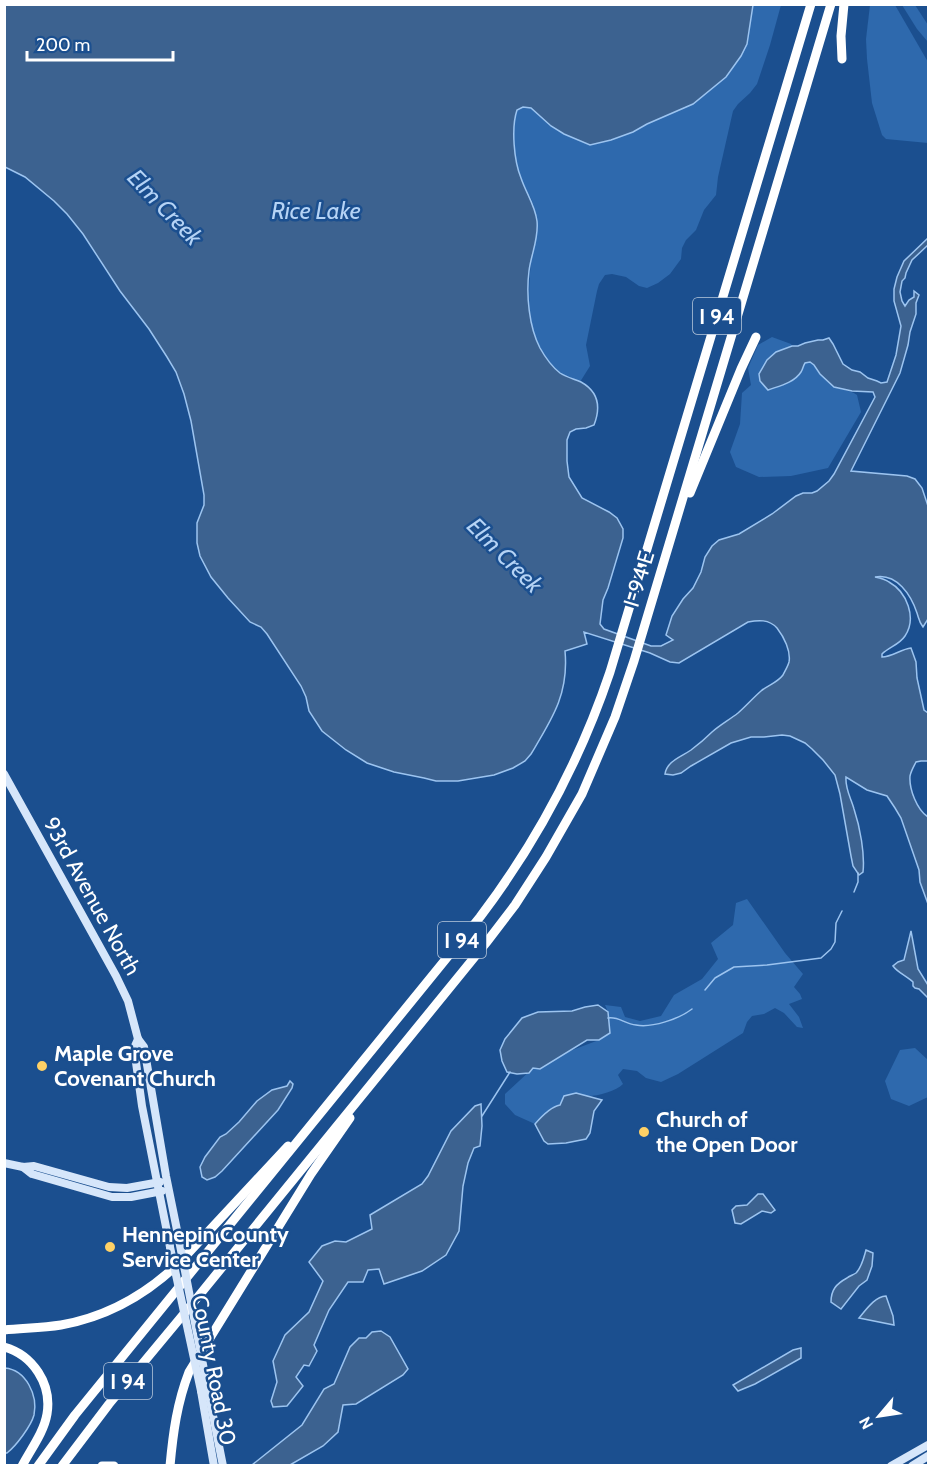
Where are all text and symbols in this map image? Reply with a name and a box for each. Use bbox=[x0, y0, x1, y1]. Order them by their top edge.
scale bar bbox=[27, 24, 172, 62]
text: 200 m bbox=[36, 34, 90, 56]
water label: Elm Creek bbox=[122, 163, 209, 252]
water label: Rice Lake bbox=[271, 196, 361, 225]
road number: I 94 bbox=[693, 298, 741, 334]
water label: Elm Creek bbox=[461, 511, 549, 599]
street label: I-94 E bbox=[618, 548, 660, 610]
street label: 93rd Avenue North bbox=[37, 812, 147, 980]
road number: I 94 bbox=[438, 922, 486, 958]
place label: Maple Grove Covenant Church bbox=[54, 1040, 216, 1092]
marker: Maple Grove Covenant Church bbox=[35, 1059, 49, 1073]
place label: Church of the Open Door bbox=[656, 1106, 798, 1158]
marker: Church of the Open Door bbox=[637, 1125, 651, 1139]
place label: Hennepin County Service Center bbox=[122, 1221, 289, 1273]
marker: Hennepin County Service Center bbox=[103, 1240, 117, 1254]
street label: County Road 30 bbox=[186, 1293, 242, 1447]
road number: I 94 bbox=[104, 1363, 152, 1399]
north arrow bbox=[849, 1386, 909, 1446]
text: N bbox=[855, 1413, 877, 1433]

